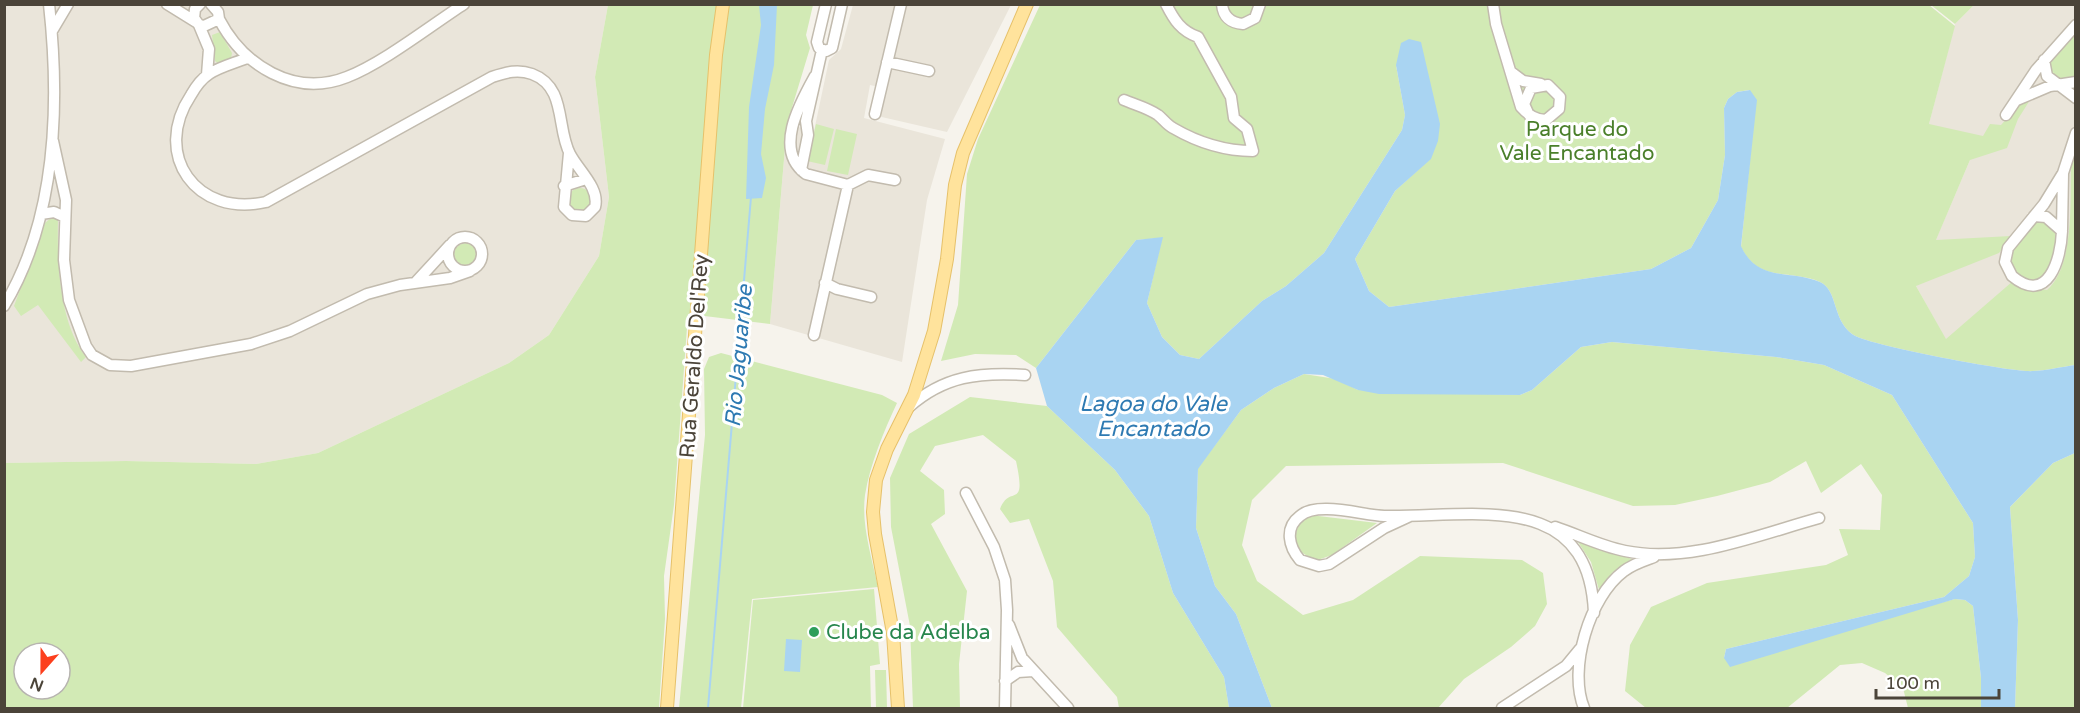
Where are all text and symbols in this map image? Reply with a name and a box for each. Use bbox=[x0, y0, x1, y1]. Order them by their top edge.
park label: Parque do Vale Encantado bbox=[1499, 117, 1655, 166]
street label: Rua Geraldo Del'Rey bbox=[675, 253, 714, 459]
water label: Rio Jaguaribe bbox=[720, 282, 758, 428]
water label: Lagoa do Vale Encantado bbox=[1079, 391, 1228, 442]
place label: Clube da Adelba bbox=[826, 620, 991, 645]
marker: Clube da Adelba bbox=[807, 625, 821, 639]
north arrow bbox=[12, 641, 72, 701]
scale bar bbox=[1876, 662, 1999, 700]
text: N bbox=[27, 672, 47, 696]
text: 100 m bbox=[1885, 672, 1940, 694]

